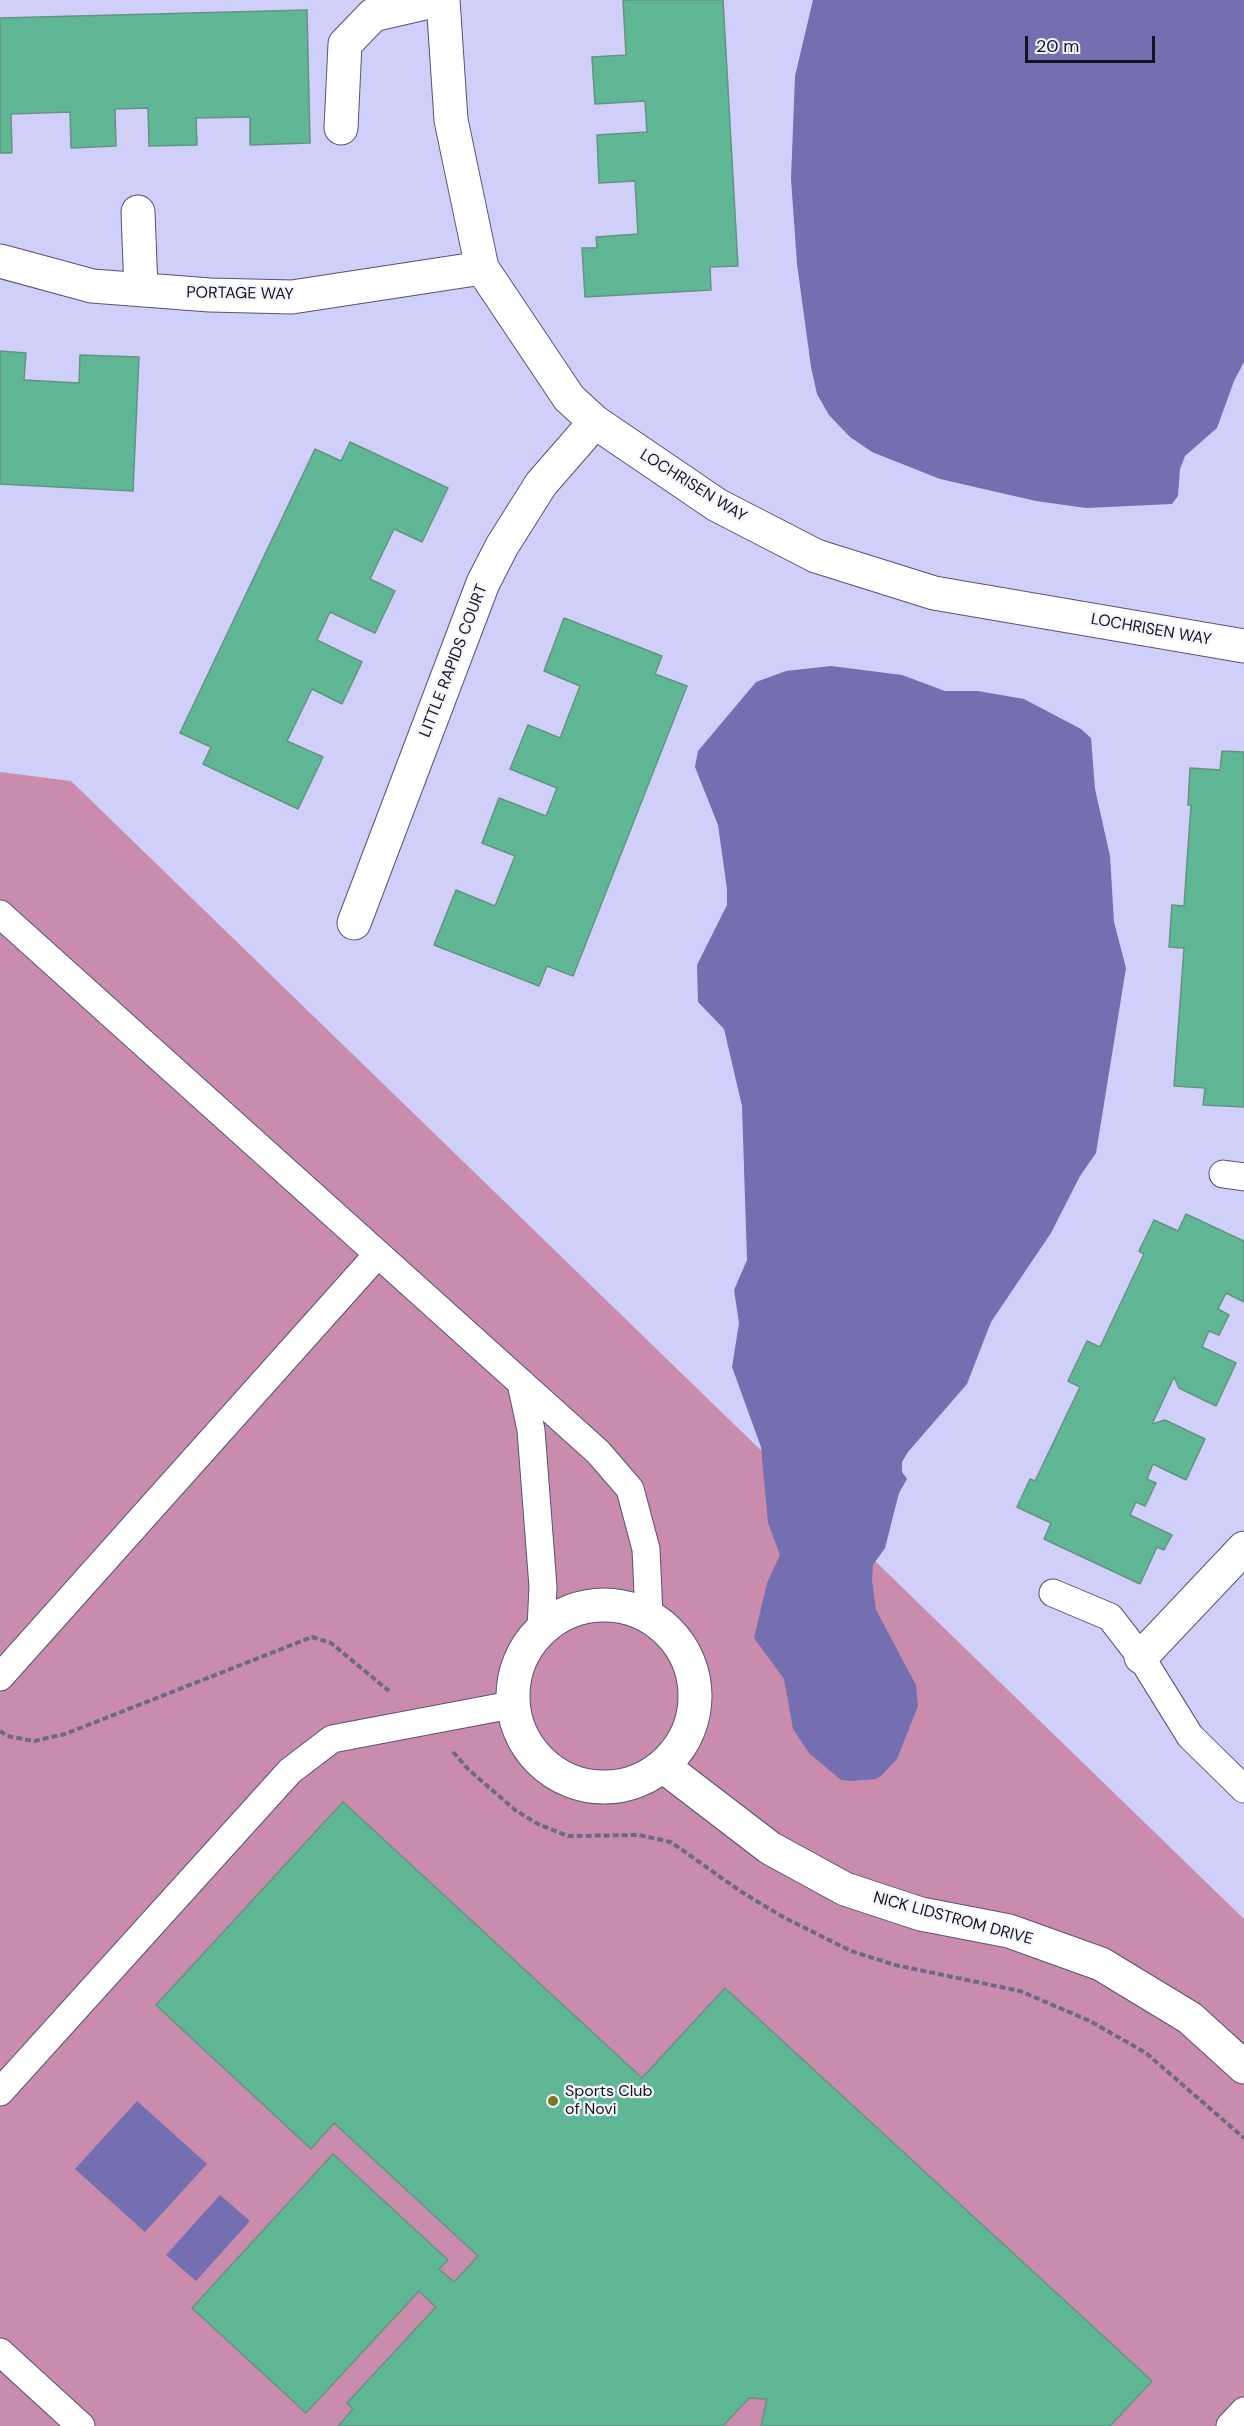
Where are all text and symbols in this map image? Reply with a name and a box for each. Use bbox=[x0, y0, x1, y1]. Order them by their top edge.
scale bar bbox=[1028, 24, 1158, 62]
text: 20 m bbox=[1036, 34, 1079, 58]
street label: PORTAGE WAY bbox=[186, 283, 294, 305]
street label: LOCHRISEN WAY bbox=[636, 445, 750, 527]
street label: LITTLE RAPIDS COURT bbox=[416, 582, 492, 740]
street label: LOCHRISEN WAY bbox=[1089, 610, 1213, 650]
street label: NICK LIDSTROM DRIVE bbox=[871, 1888, 1035, 1950]
place label: Sports Club of Novi bbox=[565, 2082, 652, 2120]
marker: Sports Club of Novi bbox=[546, 2094, 560, 2108]

